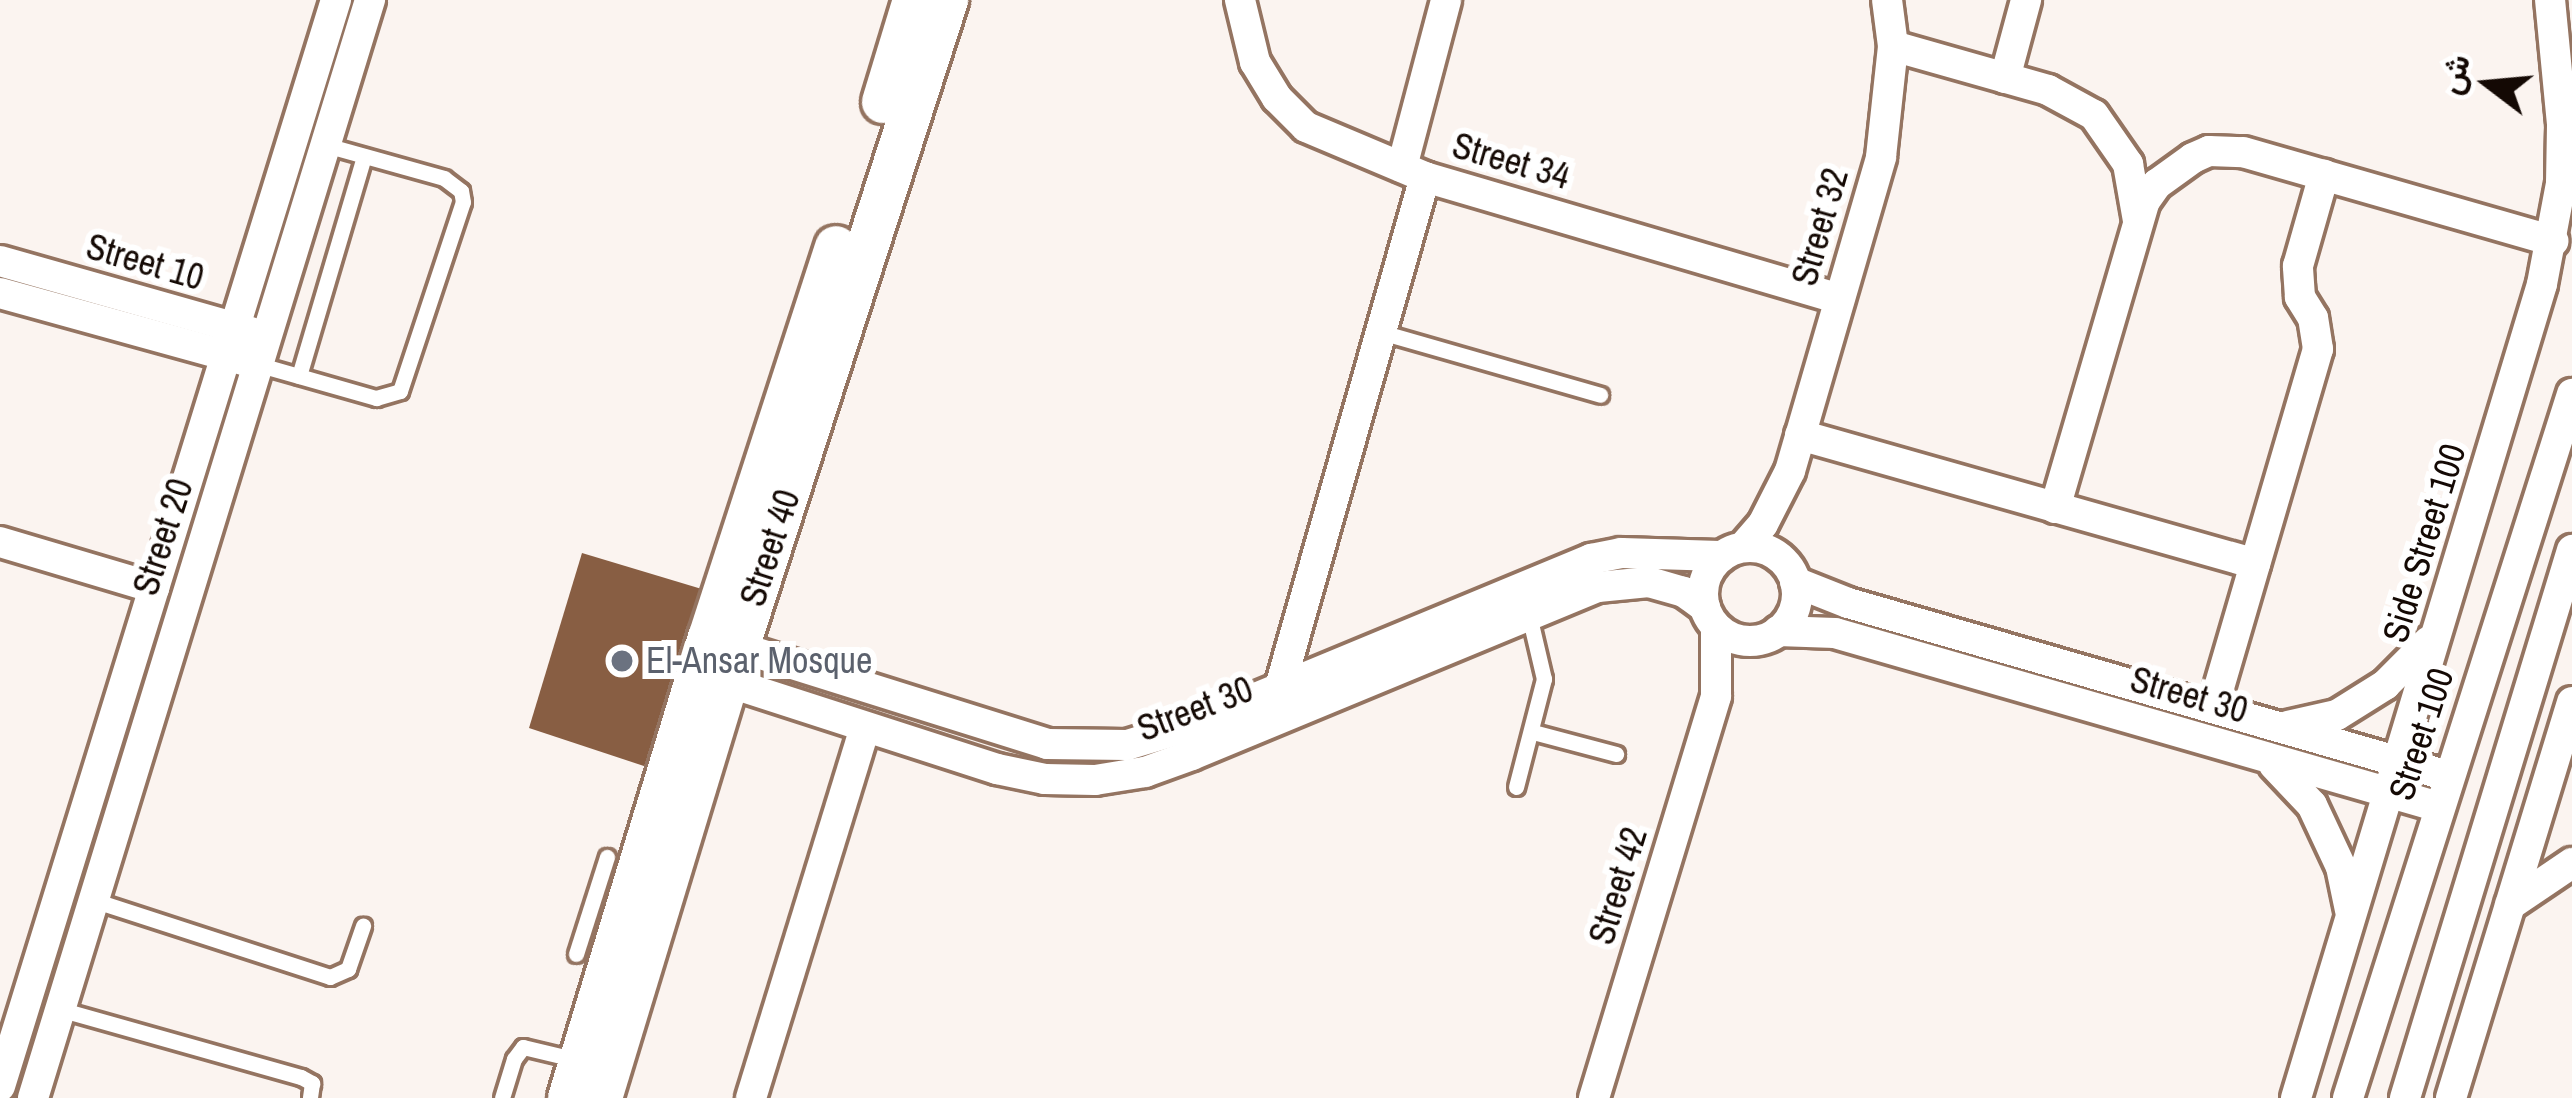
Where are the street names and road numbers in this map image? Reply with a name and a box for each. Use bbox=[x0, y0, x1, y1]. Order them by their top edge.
street label: Street 34 bbox=[1447, 124, 1575, 198]
street label: Street 32 bbox=[1783, 163, 1857, 291]
street label: Street 10 bbox=[81, 225, 209, 299]
street label: Side Street 100 bbox=[2373, 439, 2475, 647]
street label: Street 20 bbox=[124, 473, 202, 601]
street label: Street 40 bbox=[731, 484, 809, 612]
street label: Street 30 bbox=[2125, 658, 2253, 732]
street label: Street 100 bbox=[2379, 663, 2463, 805]
street label: Street 30 bbox=[1131, 667, 1259, 751]
street label: Street 42 bbox=[1580, 822, 1656, 950]

